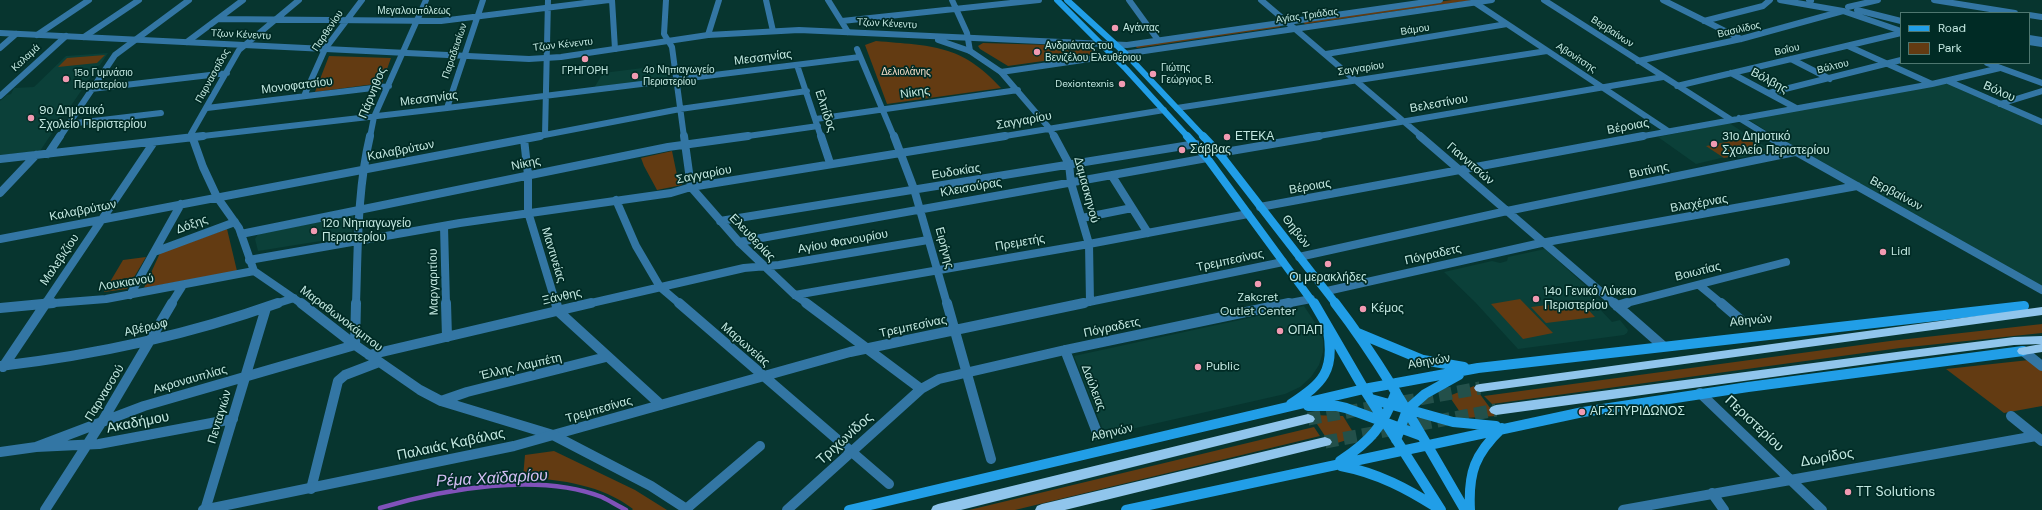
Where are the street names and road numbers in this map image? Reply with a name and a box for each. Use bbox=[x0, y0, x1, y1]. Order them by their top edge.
street label: Μεγαλουπόλεως bbox=[377, 5, 451, 17]
street label: Αγίας Τριάδας bbox=[1275, 6, 1339, 26]
street label: Παρθενίου bbox=[310, 8, 346, 54]
street label: Βερβαίνων bbox=[1588, 14, 1636, 50]
street label: Τζων Κένεντυ bbox=[857, 16, 917, 32]
street label: Βασιλίδος bbox=[1716, 19, 1762, 41]
street label: Παραδεισίων bbox=[440, 22, 470, 80]
street label: Βάμου bbox=[1400, 22, 1430, 38]
street label: Τζων Κένεντυ bbox=[211, 27, 271, 43]
street label: Τζων Κένεντυ bbox=[532, 36, 594, 54]
street label: Αβονίτσης bbox=[1554, 41, 1598, 75]
street label: Βοΐου bbox=[1773, 41, 1801, 59]
street label: Καλαμά bbox=[9, 42, 43, 74]
street label: Παρνασσίδος bbox=[193, 47, 233, 105]
street label: Μεσσηνίας bbox=[733, 47, 793, 69]
street label: Βάλτου bbox=[1816, 57, 1850, 77]
street label: Σαγγαρίου bbox=[1337, 59, 1385, 79]
street label: Πάρνηθος bbox=[356, 65, 390, 121]
street label: Βόλβης bbox=[1748, 65, 1790, 97]
street label: Μονοφατσίου bbox=[260, 74, 334, 98]
street label: Βόλου bbox=[1981, 79, 2017, 105]
street label: Νίκης bbox=[899, 84, 931, 102]
street label: Μεσσηνίας bbox=[399, 88, 459, 110]
street label: Ελπίδος bbox=[811, 88, 839, 134]
street label: Βελεστίνου bbox=[1409, 92, 1469, 116]
street label: Σαγγαρίου bbox=[995, 109, 1053, 133]
street label: Βέροιας bbox=[1606, 116, 1650, 138]
street label: Καλαβρύτων bbox=[366, 137, 436, 165]
street label: Γιαννιτσών bbox=[1443, 140, 1497, 188]
street label: Νίκης bbox=[510, 154, 542, 174]
street label: Δαμασκηνού bbox=[1070, 155, 1102, 225]
street label: Βυτίνης bbox=[1628, 160, 1670, 182]
street label: Ευδοκίας bbox=[931, 161, 981, 183]
street label: Σαγγαρίου bbox=[675, 163, 733, 187]
street label: Βερβαίνων bbox=[1867, 174, 1925, 214]
street label: Κλεισούρας bbox=[939, 176, 1003, 200]
street label: Βέροιας bbox=[1288, 176, 1332, 198]
street label: Βλαχέρνας bbox=[1669, 192, 1729, 216]
street label: Καλαβρύτων bbox=[48, 197, 118, 225]
street label: Ελευθερίας bbox=[726, 211, 778, 265]
street label: Θηβών bbox=[1279, 212, 1313, 252]
street label: Δόξης bbox=[174, 213, 210, 237]
street label: Μαντινείας bbox=[538, 226, 568, 284]
street label: Ειρήνης bbox=[932, 226, 956, 270]
street label: Αγίου Φανουρίου bbox=[797, 227, 889, 257]
street label: Μαλεβιζίου bbox=[38, 231, 82, 289]
street label: Πρεμετής bbox=[994, 232, 1046, 254]
street label: Πόγραδετς bbox=[1403, 242, 1463, 268]
street label: Τρεμπεσίνας bbox=[1195, 247, 1265, 275]
street label: Μαργαριτίου bbox=[426, 248, 442, 316]
street label: Βοιωτίας bbox=[1674, 259, 1722, 285]
street label: Λουκιανού bbox=[97, 272, 155, 294]
street label: Μαραθωνοκάμπου bbox=[297, 283, 385, 355]
street label: Ξάνθης bbox=[541, 286, 583, 308]
street label: Αθηνών bbox=[1729, 312, 1773, 330]
street label: Τρεμπεσίνας bbox=[878, 313, 948, 341]
street label: Πόγραδετς bbox=[1082, 315, 1142, 341]
street label: Αβέρωφ bbox=[123, 316, 169, 340]
street label: Μαρωνείας bbox=[718, 320, 772, 370]
street label: Έλλης Λαμπέτη bbox=[479, 351, 563, 383]
street label: Αθηνών bbox=[1407, 351, 1451, 373]
street label: Παρνασσού bbox=[82, 362, 128, 424]
street label: Ακροναυπλίας bbox=[151, 363, 229, 397]
street label: Δαύλειας bbox=[1078, 363, 1108, 413]
street label: Πενταγιών bbox=[205, 388, 235, 446]
street label: Περιστερίου bbox=[1721, 393, 1787, 455]
street label: Τρεμπεσίνας bbox=[564, 394, 634, 426]
street label: Ακαδήμου bbox=[105, 409, 171, 437]
street label: Τριχωνίδος bbox=[813, 409, 877, 469]
street label: Αθηνών bbox=[1090, 421, 1134, 445]
street label: Παλαιάς Καβάλας bbox=[396, 425, 506, 465]
street label: Δωρίδος bbox=[1799, 445, 1855, 471]

